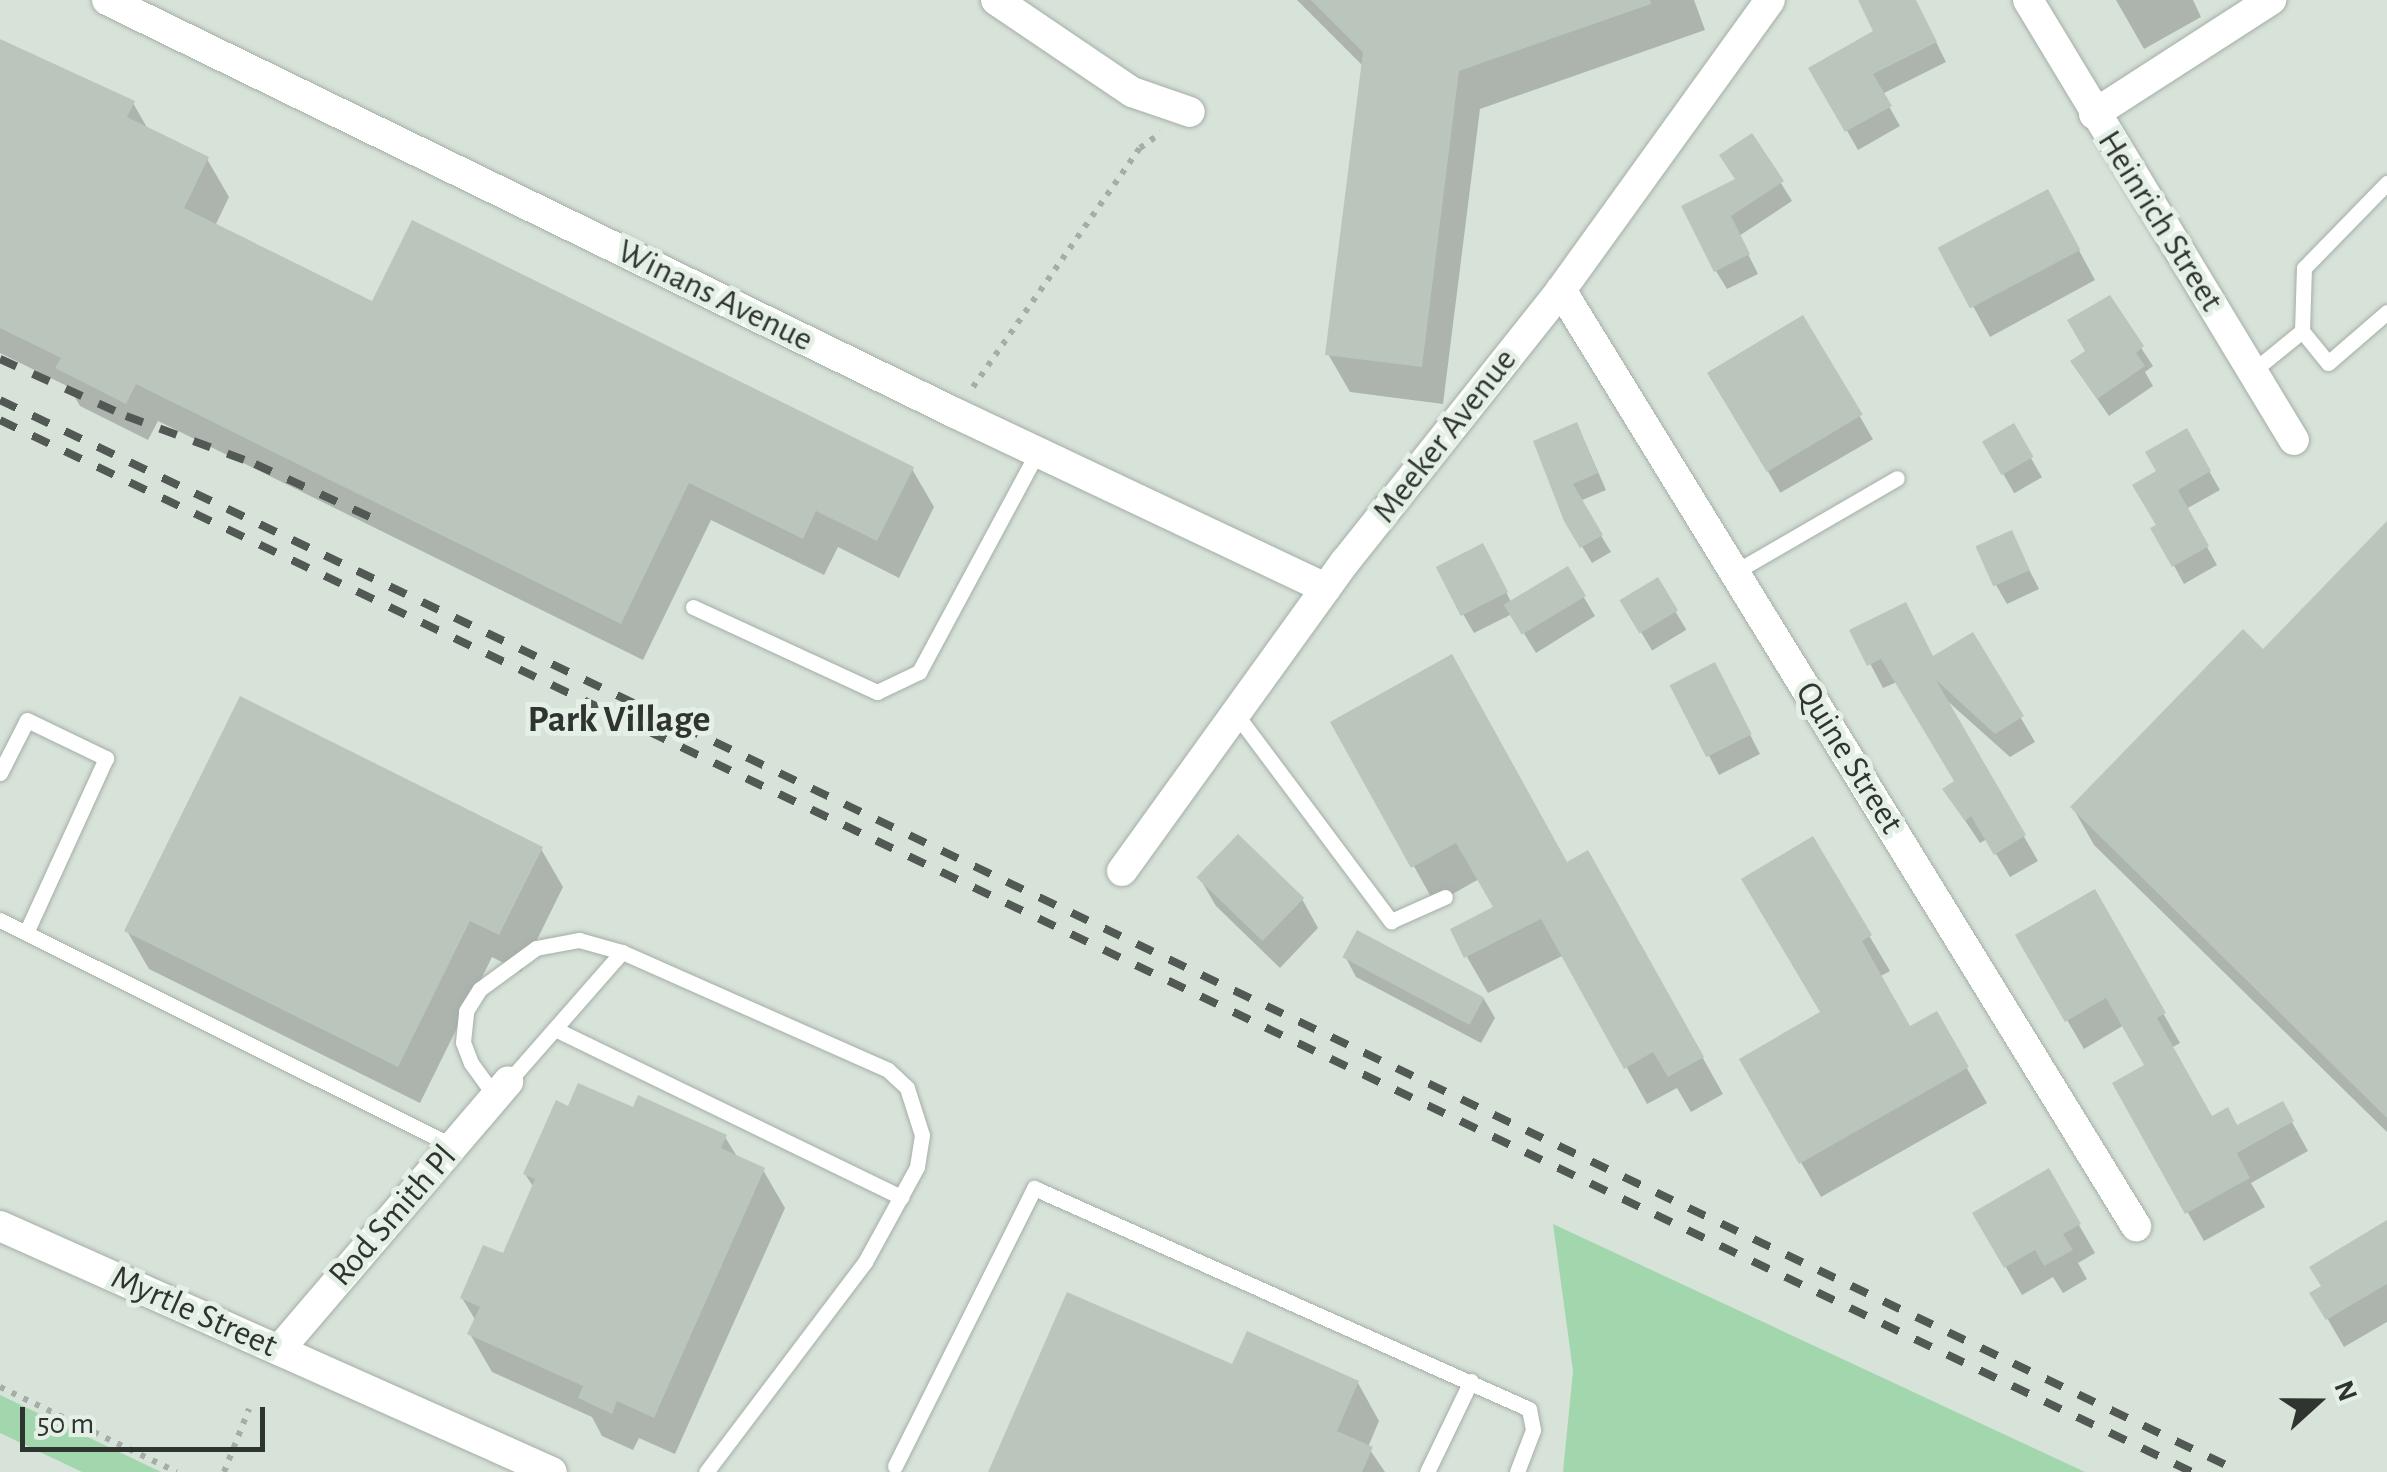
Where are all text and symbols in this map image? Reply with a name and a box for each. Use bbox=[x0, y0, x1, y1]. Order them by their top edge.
street label: Heinrich Street bbox=[2088, 123, 2232, 319]
street label: Winans Avenue bbox=[610, 231, 820, 361]
street label: Meeker Avenue bbox=[1364, 340, 1526, 532]
street label: Quine Street bbox=[1786, 674, 1912, 842]
district label: Park Village bbox=[528, 698, 710, 744]
street label: Rod Smith Pl bbox=[320, 1137, 466, 1295]
street label: Myrtle Street bbox=[104, 1257, 284, 1367]
north arrow bbox=[2267, 1352, 2367, 1452]
text: N bbox=[2328, 1377, 2362, 1405]
scale bar bbox=[25, 1387, 270, 1449]
text: 50 m bbox=[37, 1409, 94, 1439]

